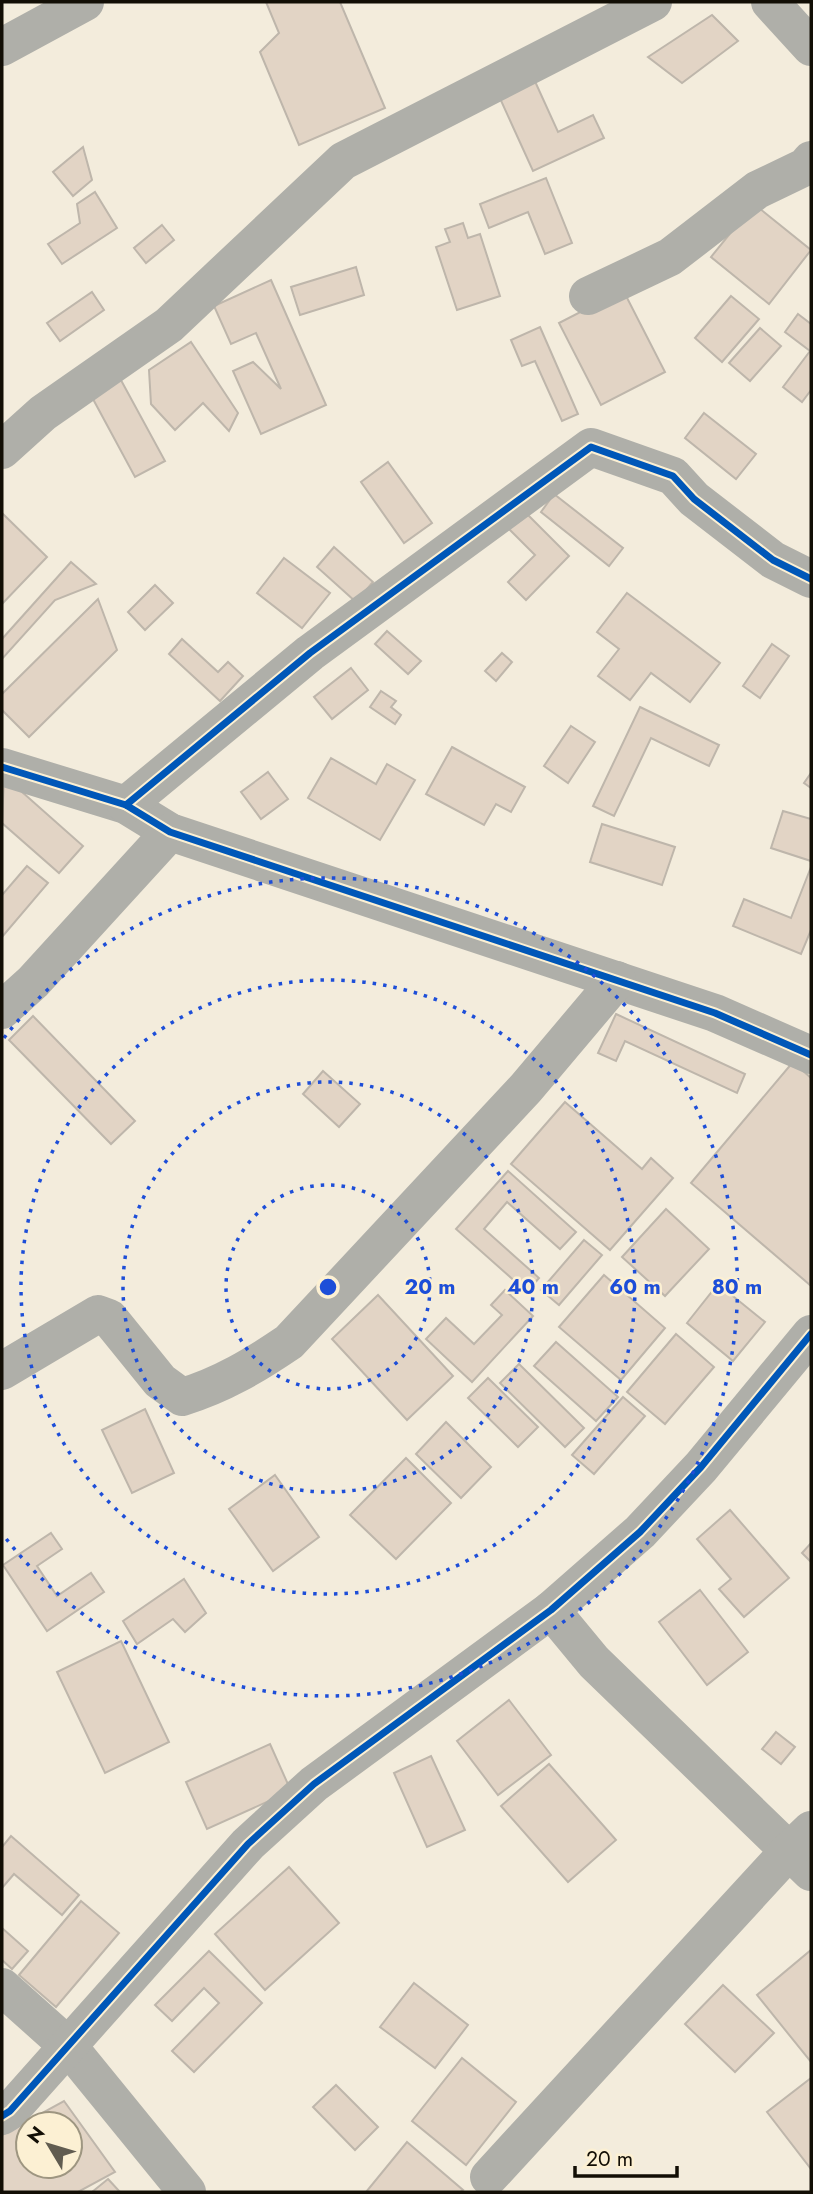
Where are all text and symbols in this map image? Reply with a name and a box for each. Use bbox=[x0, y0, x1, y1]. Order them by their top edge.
text: 20 m bbox=[404, 1272, 456, 1302]
text: 40 m bbox=[507, 1272, 559, 1302]
text: 60 m bbox=[609, 1272, 661, 1302]
text: 80 m bbox=[712, 1272, 762, 1302]
centre of rings bbox=[316, 1275, 340, 1299]
north arrow bbox=[14, 2110, 84, 2180]
text: N bbox=[21, 2121, 51, 2149]
scale bar bbox=[575, 2134, 676, 2178]
text: 20 m bbox=[586, 2144, 633, 2174]

